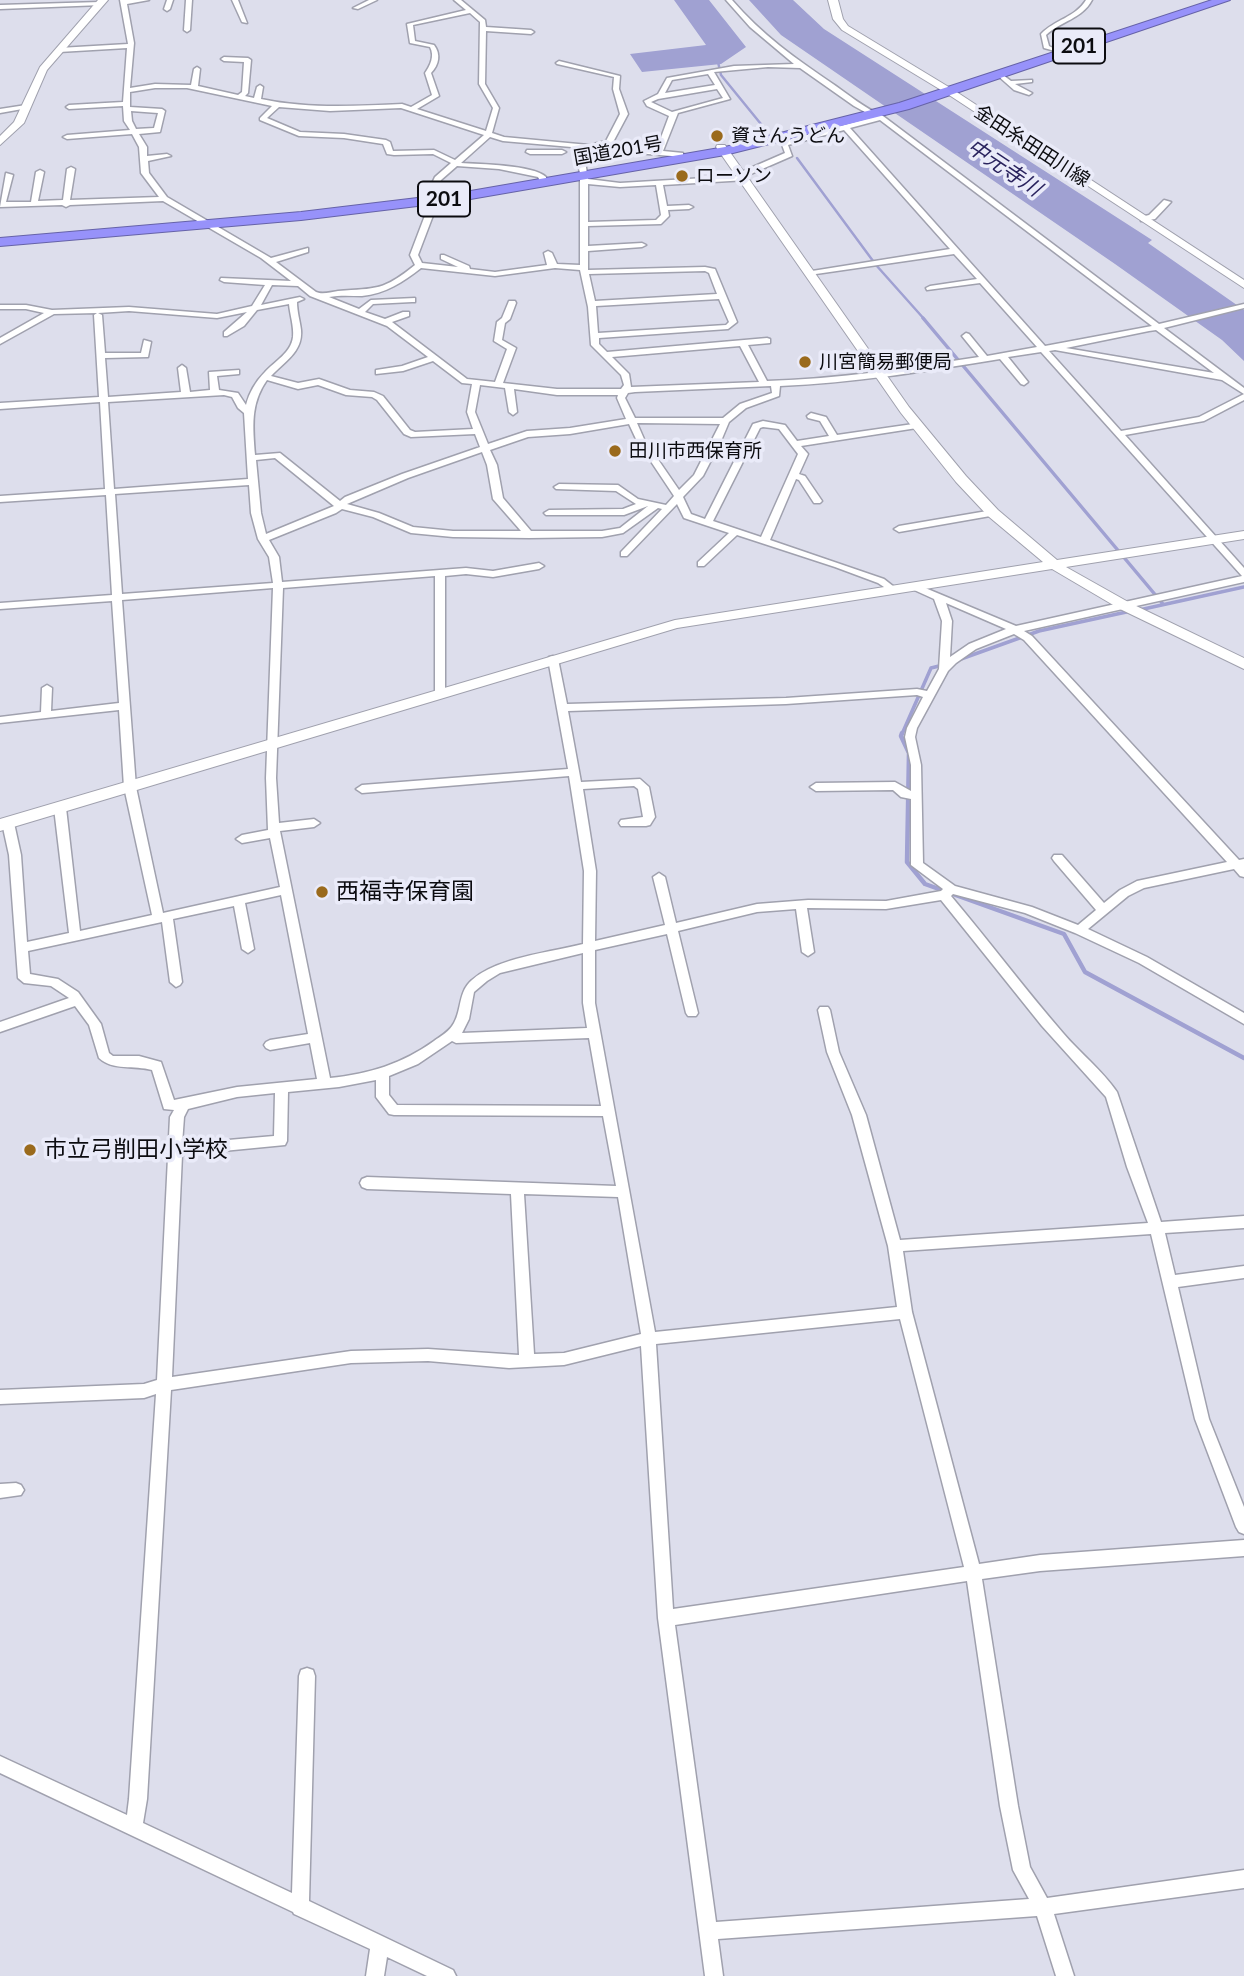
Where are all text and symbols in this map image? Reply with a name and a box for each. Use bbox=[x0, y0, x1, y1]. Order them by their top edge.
road number: 201 bbox=[1053, 28, 1105, 64]
street label: 金田糸田田川線 bbox=[970, 100, 1094, 192]
place label: 資さんうどん bbox=[731, 125, 845, 147]
marker: 資さんうどん bbox=[709, 128, 725, 144]
street label: 国道201号 bbox=[572, 132, 664, 170]
water label: 中元寺川 bbox=[962, 134, 1046, 202]
place label: ローソン bbox=[696, 165, 772, 187]
marker: ローソン bbox=[674, 168, 690, 184]
road number: 201 bbox=[418, 182, 470, 216]
place label: 川宮簡易郵便局 bbox=[819, 351, 952, 373]
marker: 川宮簡易郵便局 bbox=[797, 354, 813, 370]
place label: 田川市西保育所 bbox=[629, 440, 762, 462]
marker: 田川市西保育所 bbox=[607, 443, 623, 459]
place label: 西福寺保育園 bbox=[336, 878, 474, 906]
marker: 西福寺保育園 bbox=[314, 884, 330, 900]
place label: 市立弓削田小学校 bbox=[44, 1136, 228, 1164]
marker: 市立弓削田小学校 bbox=[22, 1142, 38, 1158]

